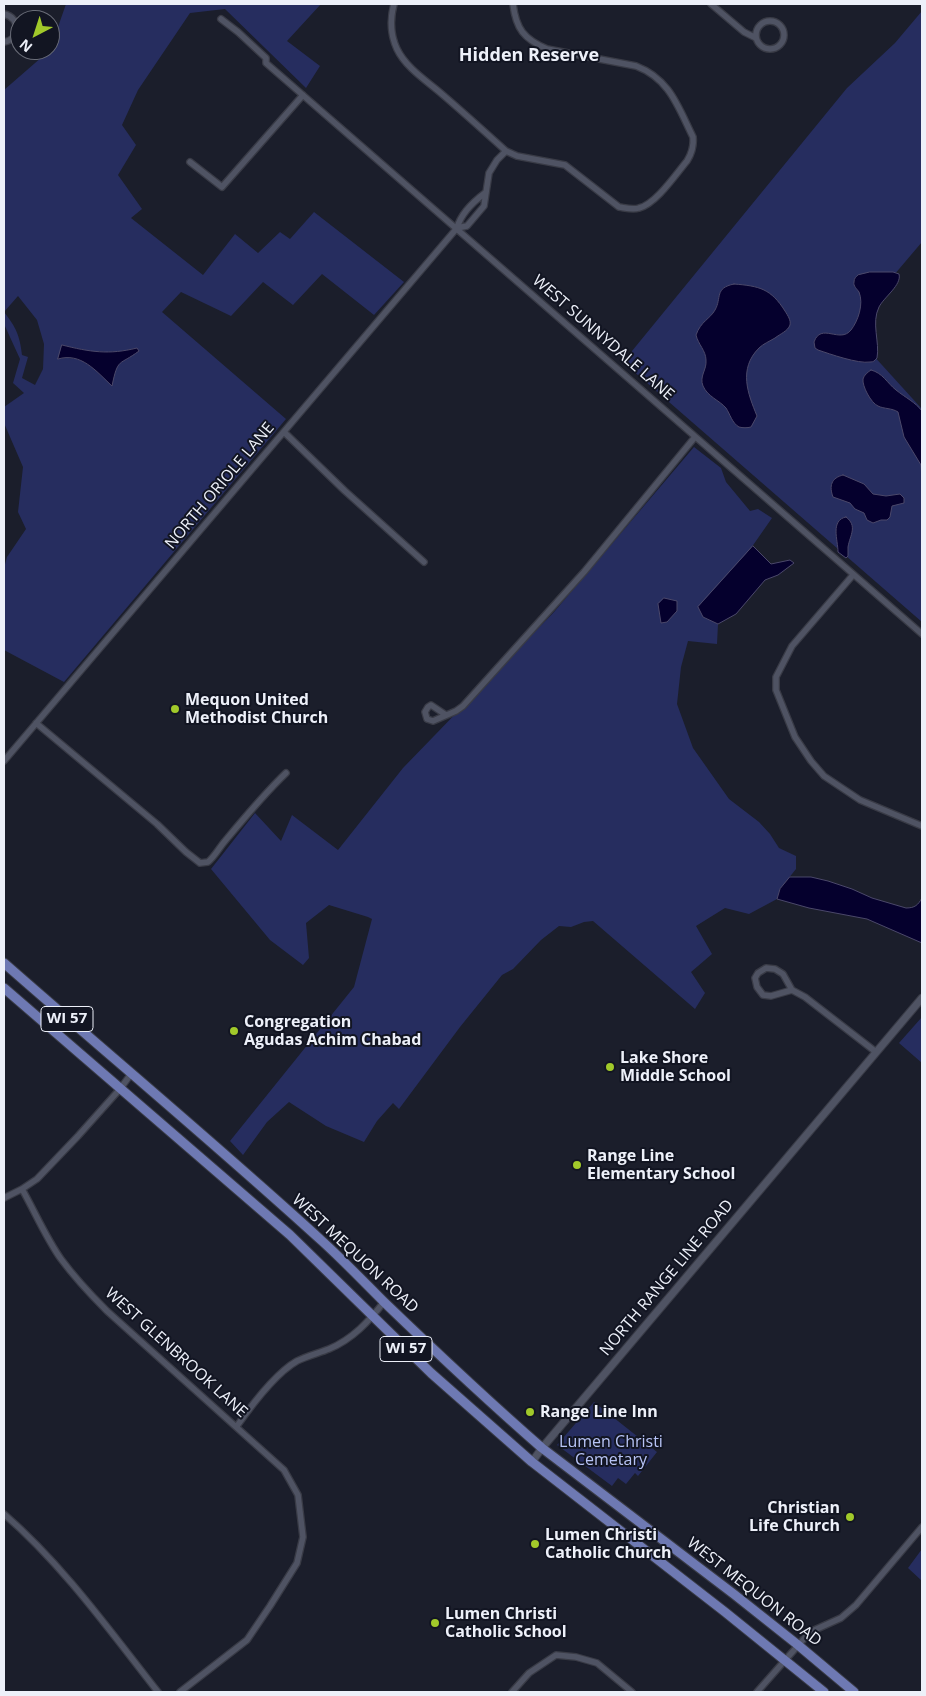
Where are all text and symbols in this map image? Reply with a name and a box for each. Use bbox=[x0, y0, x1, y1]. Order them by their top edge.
north arrow bbox=[10, 10, 60, 60]
text: N bbox=[15, 35, 36, 57]
district label: Hidden Reserve bbox=[459, 45, 599, 67]
street label: WEST SUNNYDALE LANE bbox=[528, 271, 678, 405]
street label: NORTH ORIOLE LANE bbox=[161, 419, 279, 553]
place label: Mequon United Methodist Church bbox=[185, 690, 328, 728]
marker: Mequon United Methodist Church bbox=[169, 703, 181, 715]
road number: WI 57 bbox=[41, 1006, 93, 1032]
place label: Congregation Agudas Achim Chabad bbox=[244, 1012, 421, 1050]
marker: Congregation Agudas Achim Chabad bbox=[228, 1025, 240, 1037]
place label: Lake Shore Middle School bbox=[620, 1048, 731, 1086]
marker: Lake Shore Middle School bbox=[604, 1061, 616, 1073]
place label: Range Line Elementary School bbox=[587, 1146, 735, 1184]
marker: Range Line Elementary School bbox=[571, 1159, 583, 1171]
street label: WEST MEQUON ROAD bbox=[288, 1191, 422, 1317]
street label: NORTH RANGE LINE ROAD bbox=[596, 1196, 738, 1360]
street label: WEST GLENBROOK LANE bbox=[101, 1284, 251, 1422]
road number: WI 57 bbox=[380, 1336, 432, 1362]
place label: Range Line Inn bbox=[540, 1402, 658, 1422]
marker: Range Line Inn bbox=[524, 1406, 536, 1418]
park label: Lumen Christi Cemetary bbox=[559, 1432, 663, 1470]
place label: Christian Life Church bbox=[749, 1498, 840, 1536]
marker: Christian Life Church bbox=[844, 1511, 856, 1523]
place label: Lumen Christi Catholic Church bbox=[545, 1525, 672, 1563]
street label: WEST MEQUON ROAD bbox=[683, 1533, 825, 1651]
marker: Lumen Christi Catholic Church bbox=[529, 1538, 541, 1550]
place label: Lumen Christi Catholic School bbox=[445, 1604, 567, 1642]
marker: Lumen Christi Catholic School bbox=[429, 1617, 441, 1629]

